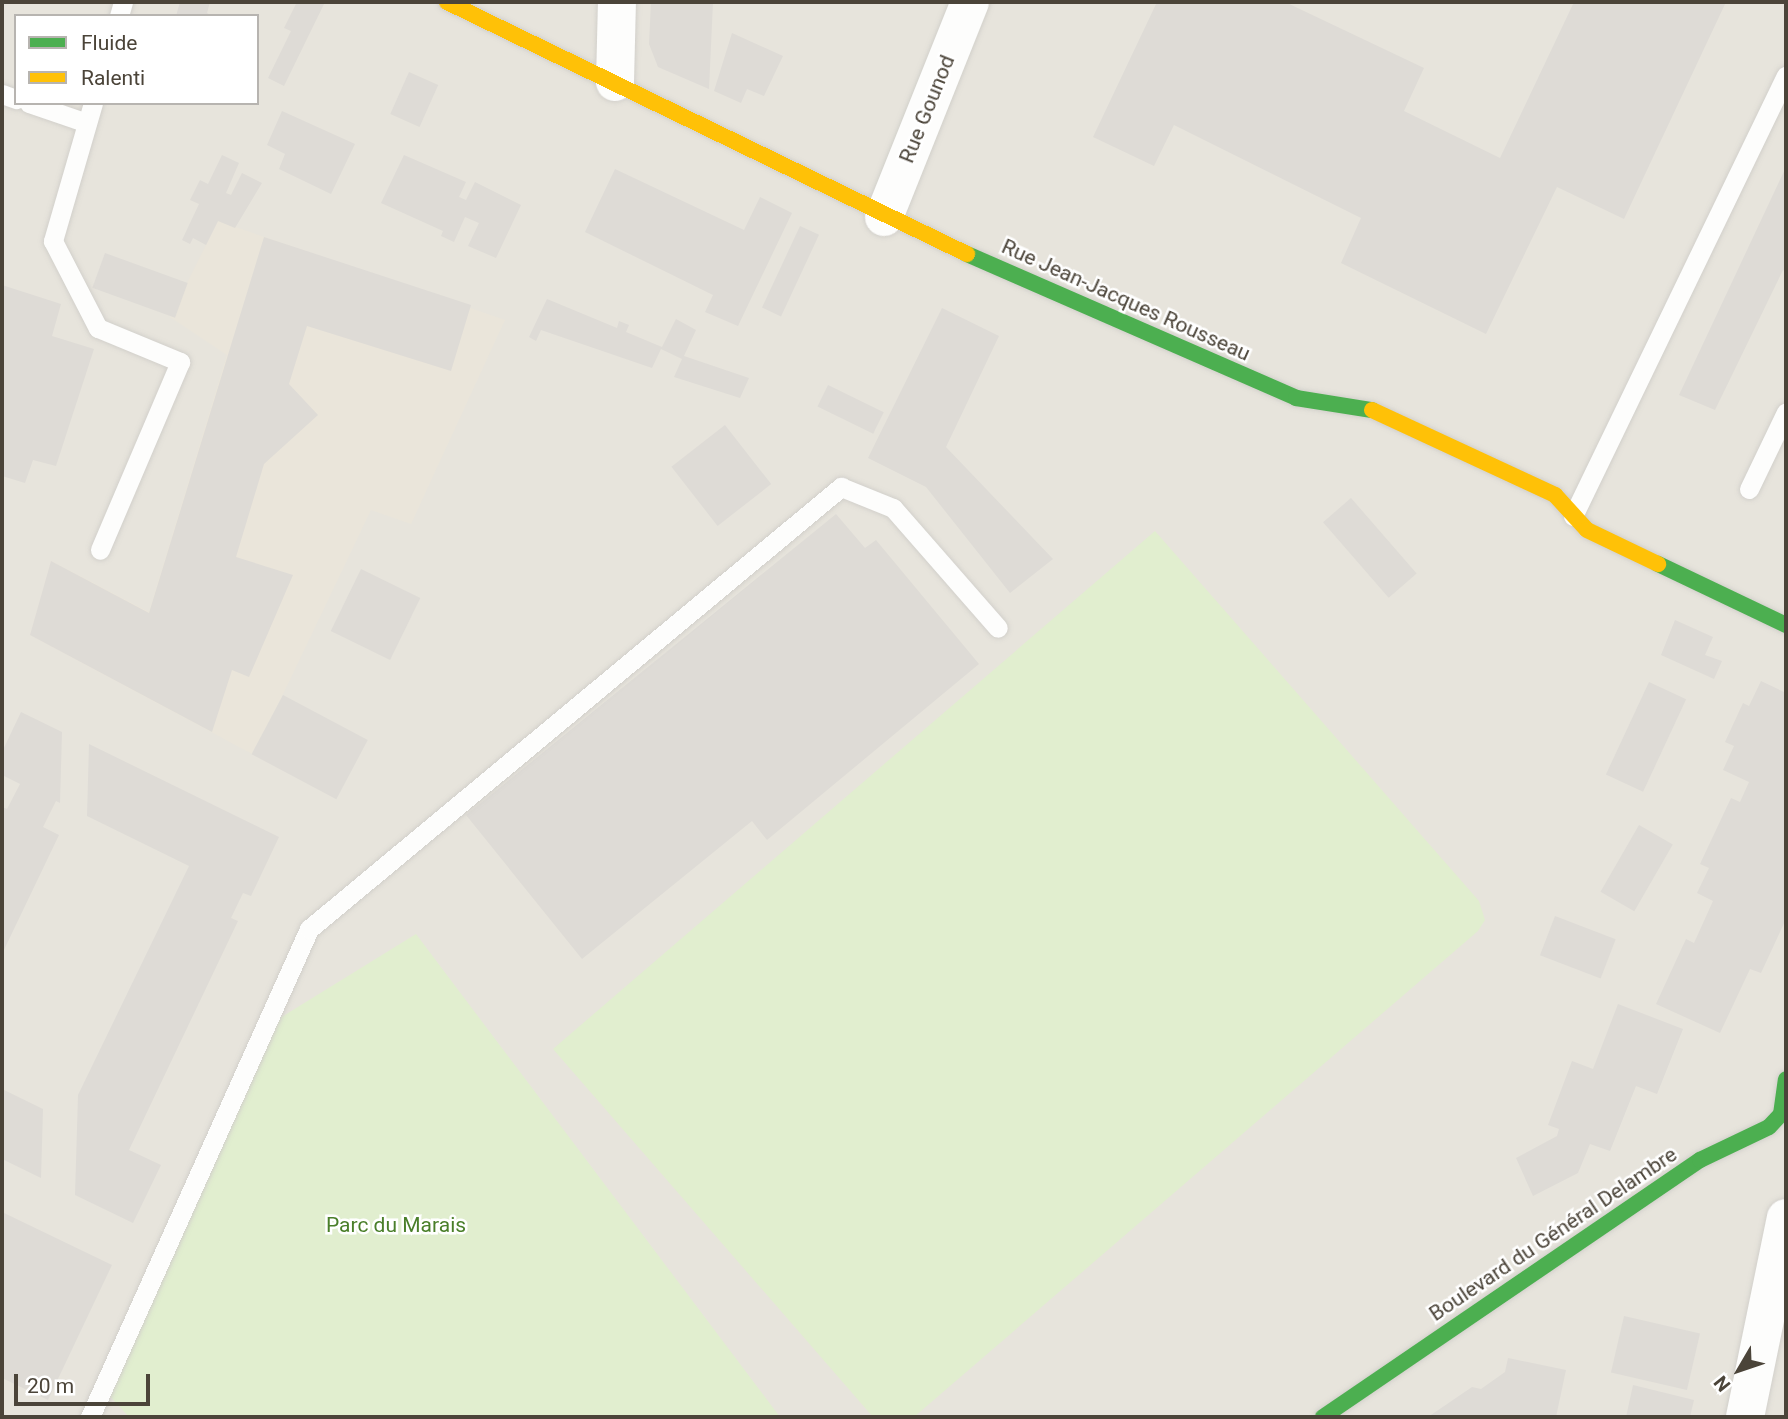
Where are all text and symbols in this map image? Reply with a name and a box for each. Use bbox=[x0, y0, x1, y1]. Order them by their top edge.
legend bbox=[14, 14, 259, 105]
text: Fluide bbox=[81, 31, 137, 55]
street label: Rue Gounod bbox=[894, 51, 960, 167]
text: Ralenti bbox=[81, 66, 145, 90]
street label: Rue Jean-Jacques Rousseau bbox=[998, 234, 1254, 366]
street label: Boulevard du Général Delambre bbox=[1424, 1142, 1682, 1326]
park label: Parc du Marais bbox=[326, 1212, 466, 1238]
north arrow bbox=[1704, 1335, 1774, 1405]
scale bar bbox=[18, 1360, 154, 1404]
text: N bbox=[1709, 1371, 1735, 1396]
text: 20 m bbox=[27, 1374, 74, 1398]

